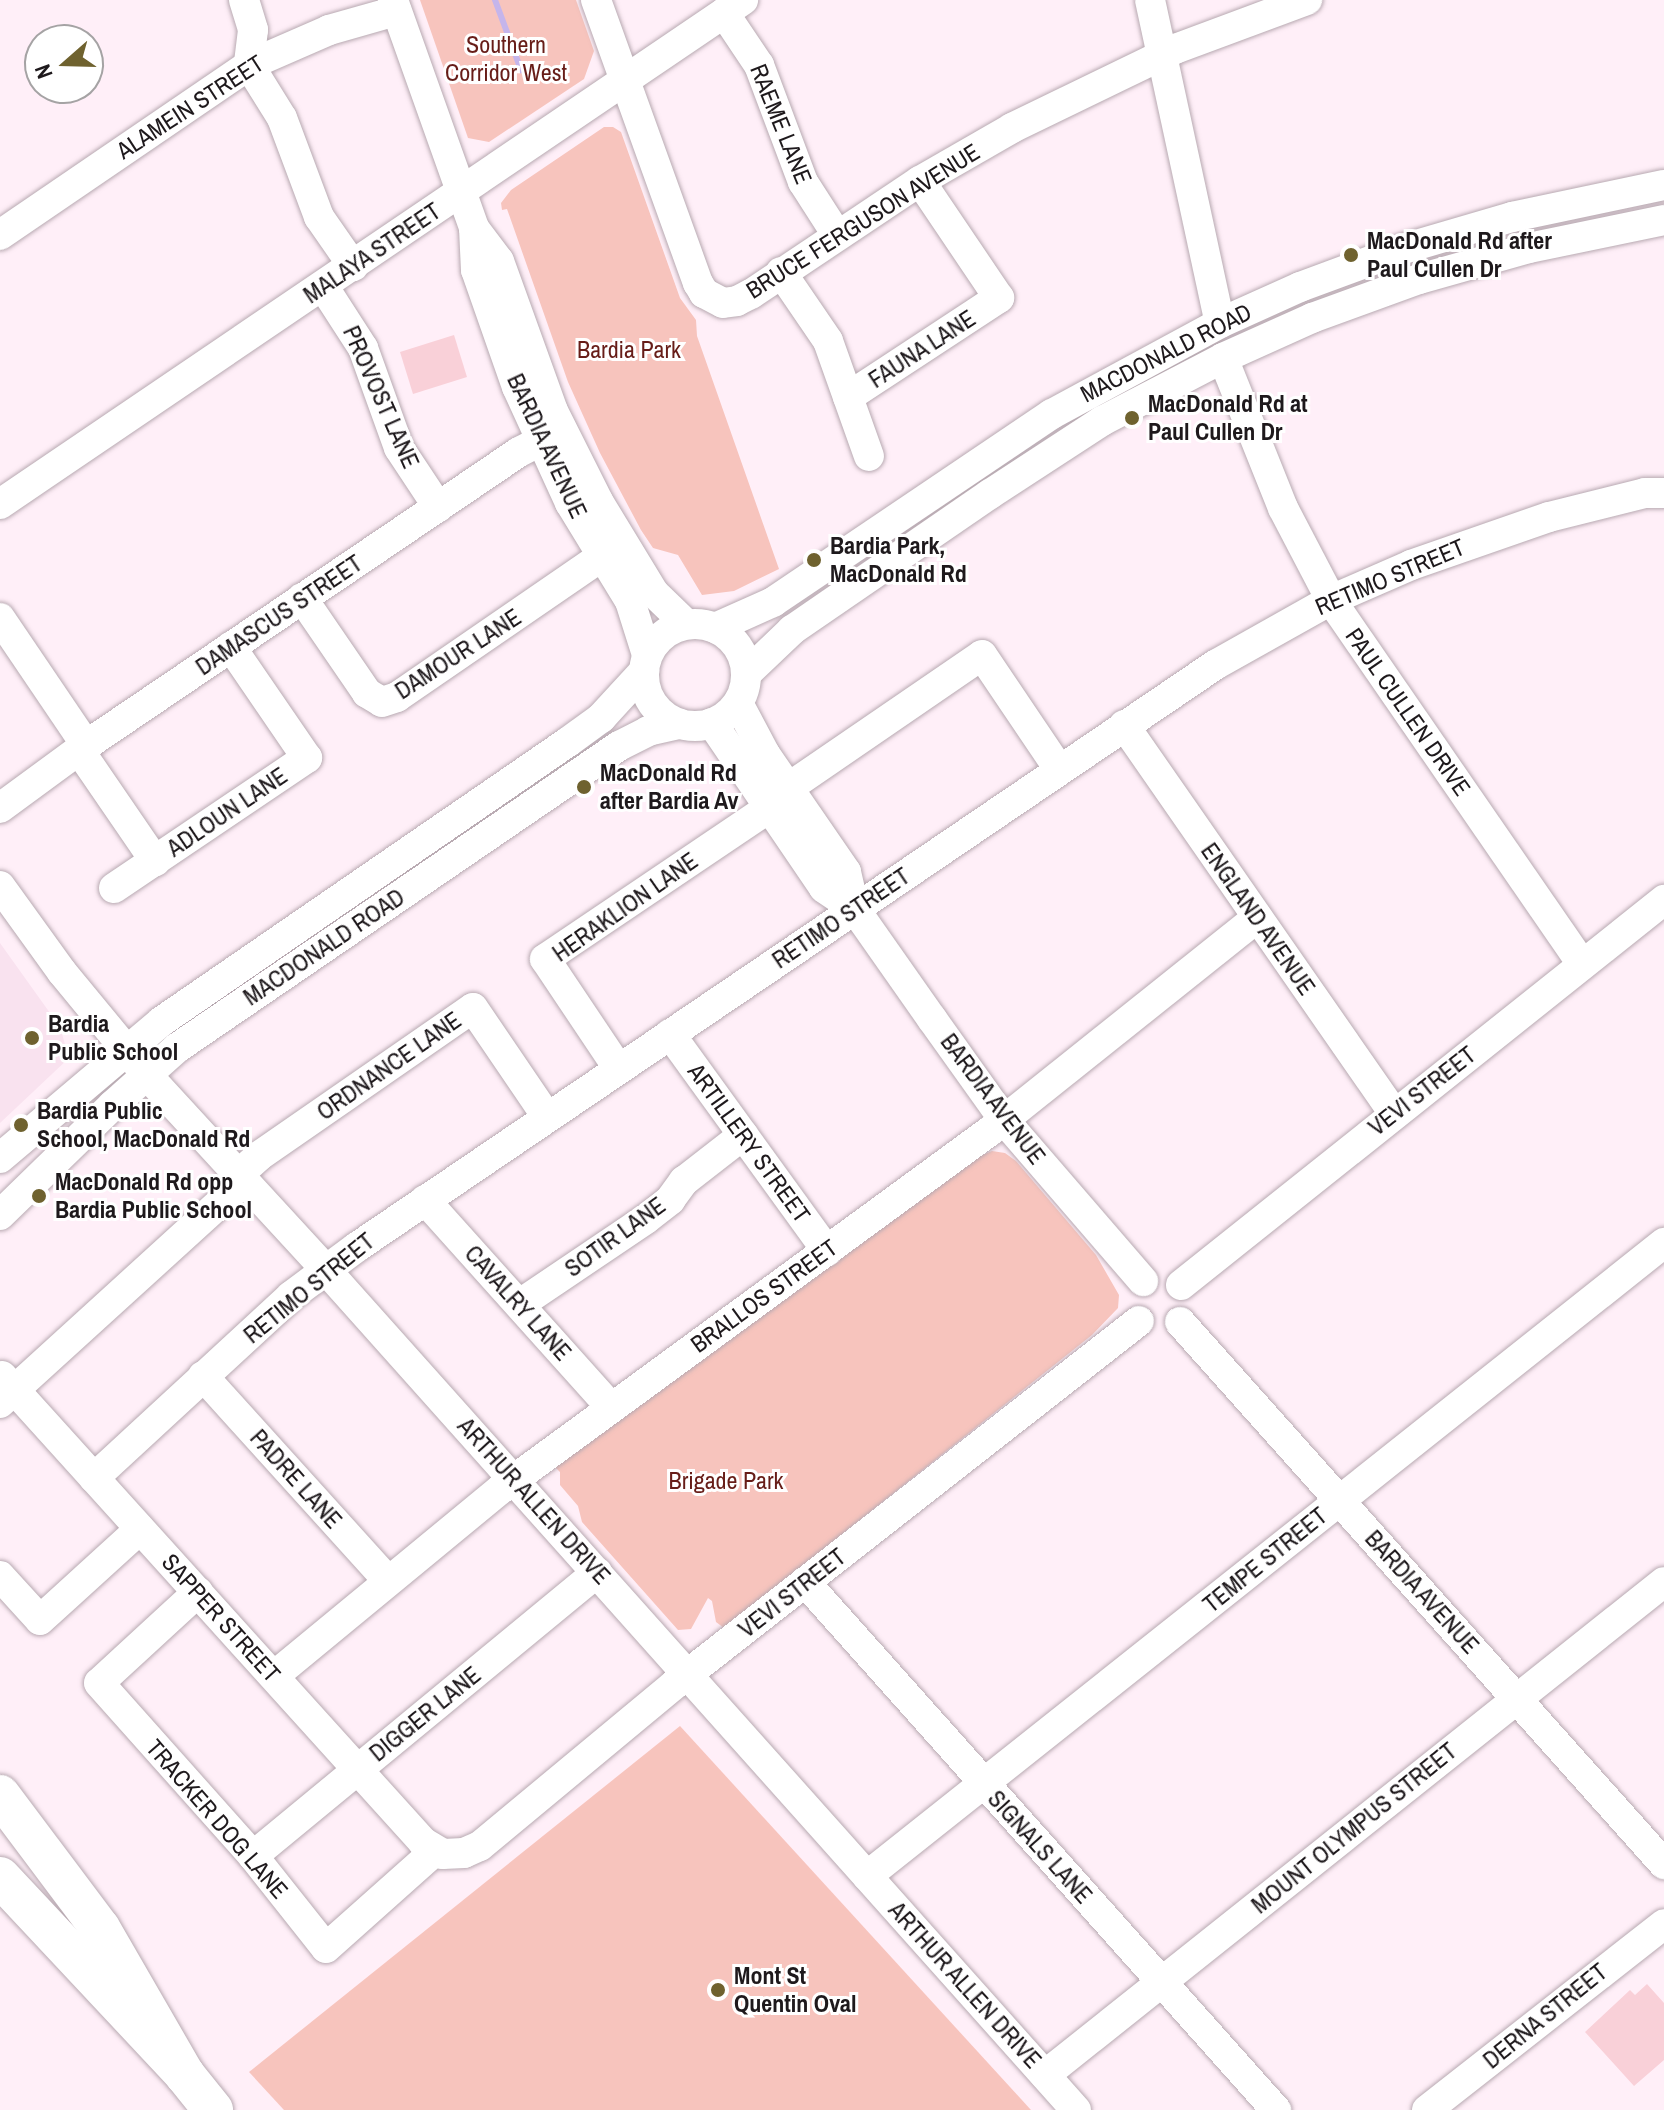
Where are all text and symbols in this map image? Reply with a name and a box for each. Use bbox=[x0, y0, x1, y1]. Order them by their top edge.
north arrow bbox=[24, 24, 104, 104]
park label: Southern Corridor West bbox=[445, 31, 567, 87]
street label: ALAMEIN STREET bbox=[111, 49, 269, 165]
text: N bbox=[27, 60, 60, 83]
street label: RAEME LANE bbox=[744, 60, 818, 188]
street label: BRUCE FERGUSON AVENUE bbox=[741, 137, 985, 305]
street label: MALAYA STREET bbox=[298, 196, 446, 310]
place label: MacDonald Rd after Paul Cullen Dr bbox=[1367, 227, 1552, 283]
marker: MacDonald Rd after Paul Cullen Dr bbox=[1342, 246, 1360, 264]
street label: MACDONALD ROAD bbox=[1076, 297, 1256, 409]
street label: FAUNA LANE bbox=[863, 304, 981, 394]
street label: PROVOST LANE bbox=[337, 321, 425, 473]
park label: Bardia Park bbox=[577, 336, 681, 364]
street label: BARDIA AVENUE bbox=[501, 368, 593, 524]
place label: MacDonald Rd at Paul Cullen Dr bbox=[1148, 390, 1308, 446]
marker: MacDonald Rd at Paul Cullen Dr bbox=[1123, 409, 1141, 427]
place label: Bardia Park, MacDonald Rd bbox=[830, 532, 967, 588]
street label: RETIMO STREET bbox=[1311, 533, 1469, 621]
street label: DAMASCUS STREET bbox=[190, 549, 368, 681]
marker: Bardia Park, MacDonald Rd bbox=[805, 551, 823, 569]
street label: DAMOUR LANE bbox=[390, 603, 526, 705]
street label: PAUL CULLEN DRIVE bbox=[1339, 622, 1477, 802]
place label: MacDonald Rd after Bardia Av bbox=[600, 759, 739, 815]
street label: ADLOUN LANE bbox=[161, 761, 293, 863]
marker: MacDonald Rd after Bardia Av bbox=[575, 778, 593, 796]
street label: ENGLAND AVENUE bbox=[1195, 837, 1321, 1001]
street label: HERAKLION LANE bbox=[547, 846, 703, 968]
street label: RETIMO STREET bbox=[767, 861, 915, 975]
street label: MACDONALD ROAD bbox=[238, 882, 410, 1012]
street label: ORDNANCE LANE bbox=[311, 1006, 467, 1126]
place label: Bardia Public School bbox=[48, 1010, 178, 1066]
street label: BARDIA AVENUE bbox=[934, 1027, 1052, 1171]
marker: Bardia Public School bbox=[23, 1029, 41, 1047]
street label: VEVI STREET bbox=[1363, 1040, 1481, 1142]
street label: ARTILLERY STREET bbox=[682, 1058, 816, 1228]
place label: Bardia Public School, MacDonald Rd bbox=[37, 1097, 250, 1153]
marker: Bardia Public School, MacDonald Rd bbox=[12, 1116, 30, 1134]
place label: MacDonald Rd opp Bardia Public School bbox=[55, 1168, 252, 1224]
marker: MacDonald Rd opp Bardia Public School bbox=[30, 1187, 48, 1205]
street label: SOTIR LANE bbox=[559, 1191, 671, 1283]
street label: RETIMO STREET bbox=[238, 1227, 380, 1349]
street label: BRALLOS STREET bbox=[685, 1233, 843, 1359]
street label: CAVALRY LANE bbox=[459, 1239, 577, 1367]
street label: ARTHUR ALLEN DRIVE bbox=[451, 1411, 617, 1591]
street label: PADRE LANE bbox=[244, 1424, 348, 1534]
park label: Brigade Park bbox=[669, 1467, 783, 1495]
street label: TEMPE STREET bbox=[1197, 1501, 1333, 1619]
street label: BARDIA AVENUE bbox=[1358, 1524, 1486, 1660]
street label: VEVI STREET bbox=[733, 1542, 851, 1644]
street label: SAPPER STREET bbox=[156, 1548, 286, 1688]
street label: DIGGER LANE bbox=[364, 1660, 486, 1768]
street label: TRACKER DOG LANE bbox=[140, 1734, 294, 1904]
street label: MOUNT OLYMPUS STREET bbox=[1246, 1736, 1462, 1920]
street label: SIGNALS LANE bbox=[982, 1785, 1098, 1909]
street label: ARTHUR ALLEN DRIVE bbox=[882, 1895, 1048, 2075]
street label: DERNA STREET bbox=[1477, 1957, 1613, 2075]
place label: Mont St Quentin Oval bbox=[734, 1962, 856, 2018]
marker: Mont St Quentin Oval bbox=[709, 1981, 727, 1999]

